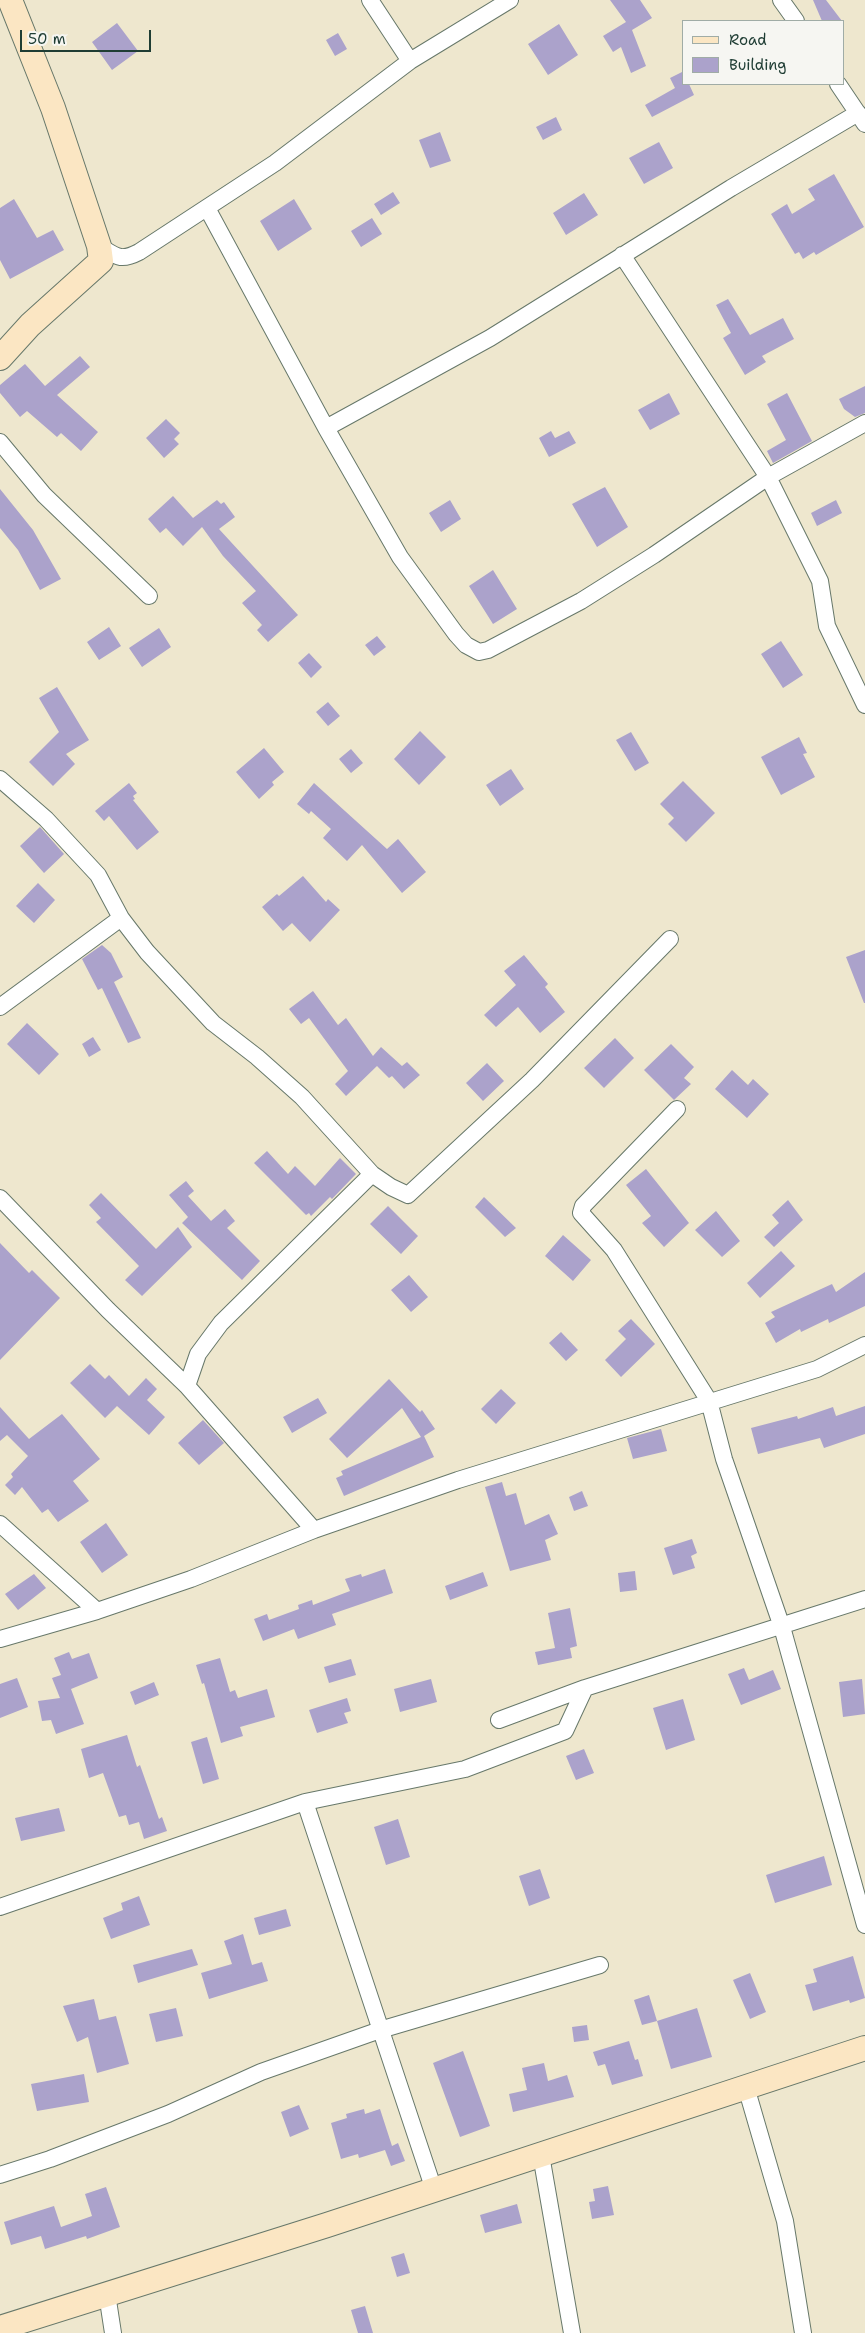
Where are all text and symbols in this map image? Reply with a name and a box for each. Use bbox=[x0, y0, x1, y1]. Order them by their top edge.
scale bar bbox=[22, 20, 154, 52]
legend bbox=[682, 20, 845, 85]
text: 50 m bbox=[28, 29, 66, 49]
text: Road bbox=[729, 30, 767, 50]
text: Building bbox=[729, 55, 786, 75]

